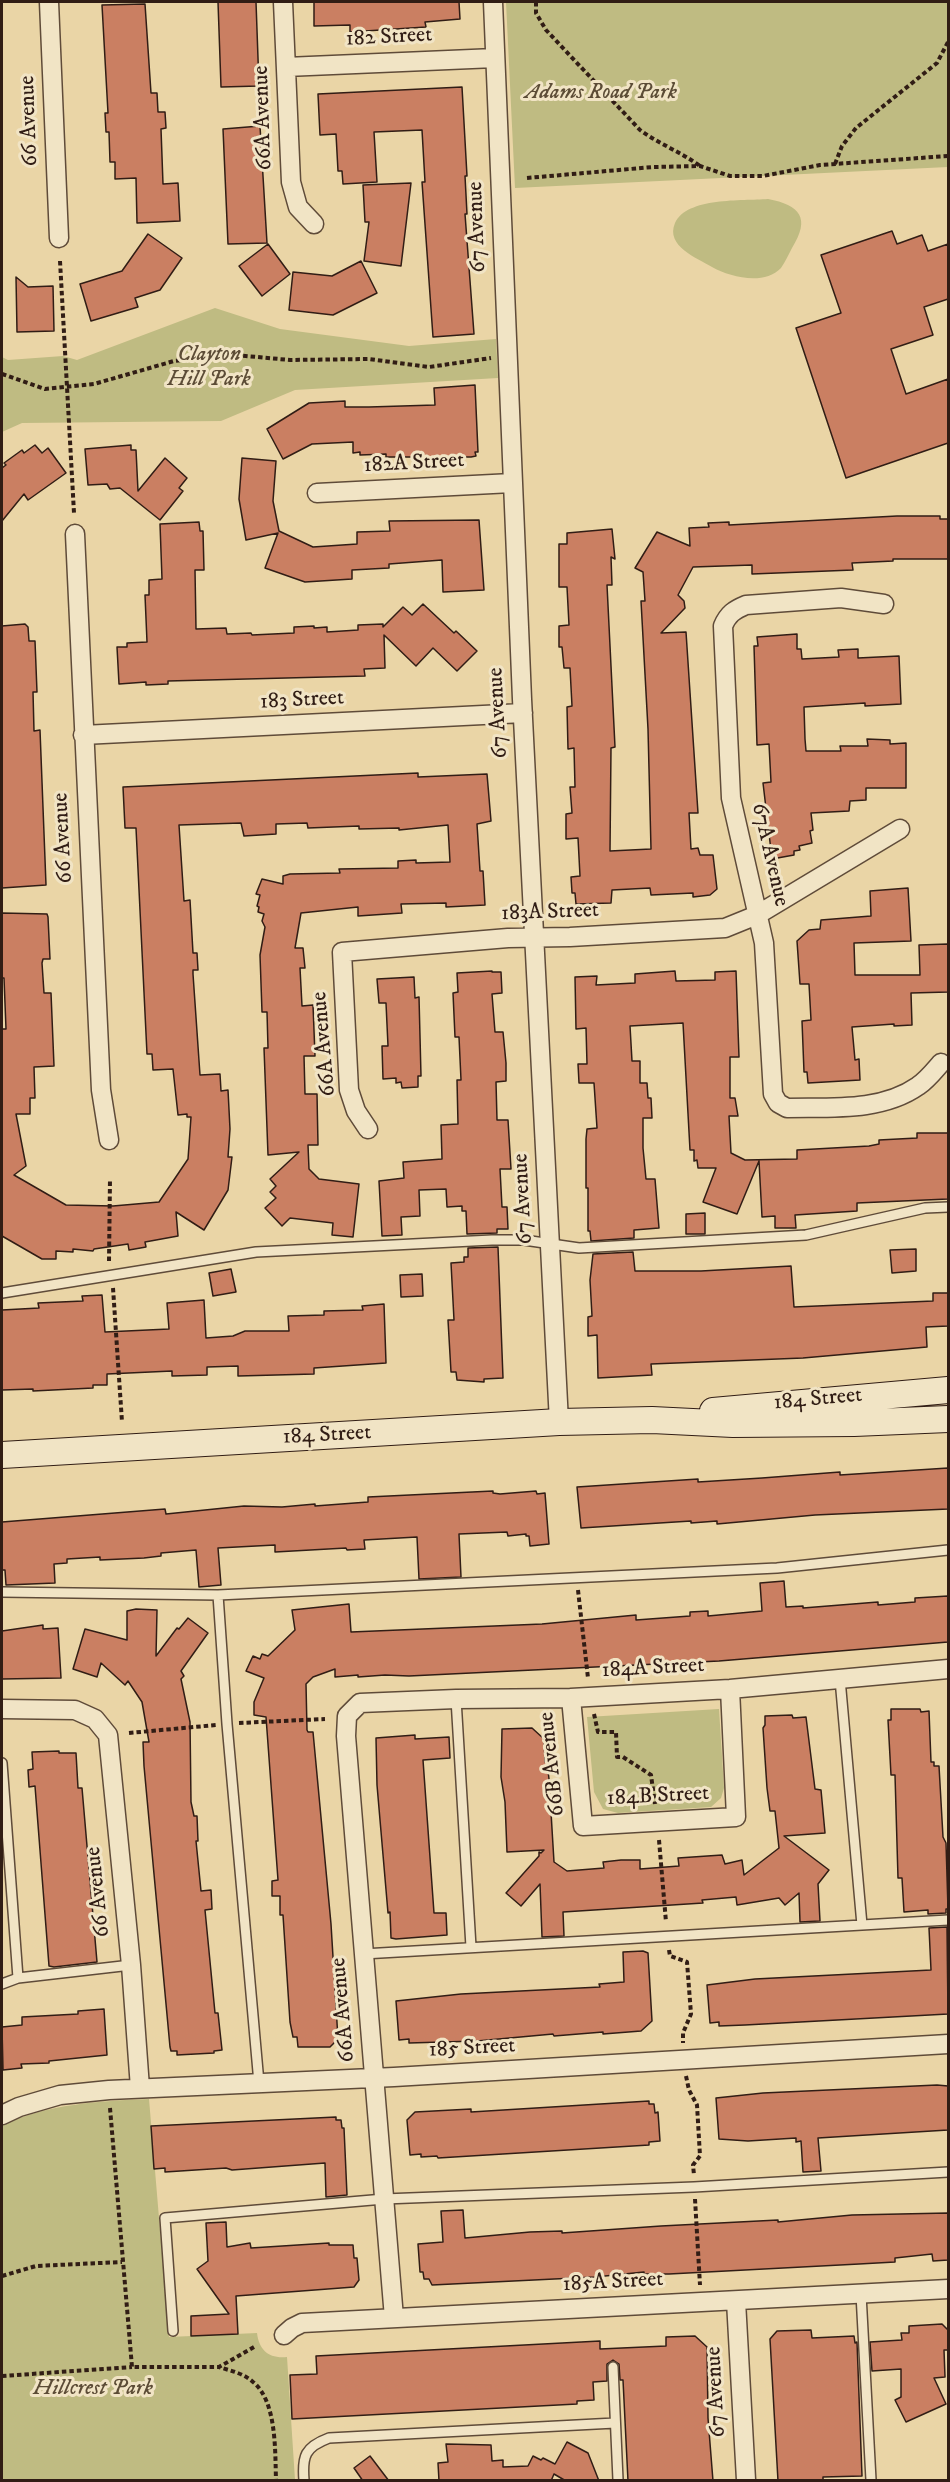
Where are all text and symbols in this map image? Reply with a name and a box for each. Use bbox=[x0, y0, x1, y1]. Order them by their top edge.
street label: 182 Street bbox=[345, 23, 433, 53]
street label: 66A Avenue bbox=[249, 65, 279, 171]
street label: 66 Avenue bbox=[15, 75, 45, 167]
park label: Adams Road Park bbox=[525, 80, 677, 106]
street label: 67 Avenue bbox=[463, 181, 493, 273]
park label: Clayton Hill Park bbox=[167, 342, 251, 394]
street label: 182A Street bbox=[363, 448, 465, 480]
street label: 67 Avenue bbox=[483, 667, 515, 759]
street label: 183 Street bbox=[259, 686, 345, 716]
street label: 66 Avenue bbox=[48, 792, 80, 884]
street label: 67A Avenue bbox=[744, 801, 794, 909]
street label: 183A Street bbox=[501, 898, 599, 928]
street label: 66A Avenue bbox=[307, 991, 343, 1097]
street label: 67 Avenue bbox=[508, 1153, 540, 1245]
street label: 184 Street bbox=[773, 1383, 863, 1417]
street label: 184 Street bbox=[282, 1421, 372, 1451]
street label: 184A Street bbox=[601, 1653, 705, 1685]
street label: 66B Avenue bbox=[534, 1710, 572, 1818]
street label: 184B Street bbox=[606, 1781, 710, 1813]
street label: 66 Avenue bbox=[81, 1845, 117, 1939]
street label: 66A Avenue bbox=[326, 1957, 362, 2063]
street label: 185 Street bbox=[428, 2034, 516, 2064]
street label: 185A Street bbox=[562, 2267, 664, 2299]
street label: 67 Avenue bbox=[701, 2346, 733, 2438]
park label: Hillcrest Park bbox=[33, 2376, 153, 2402]

